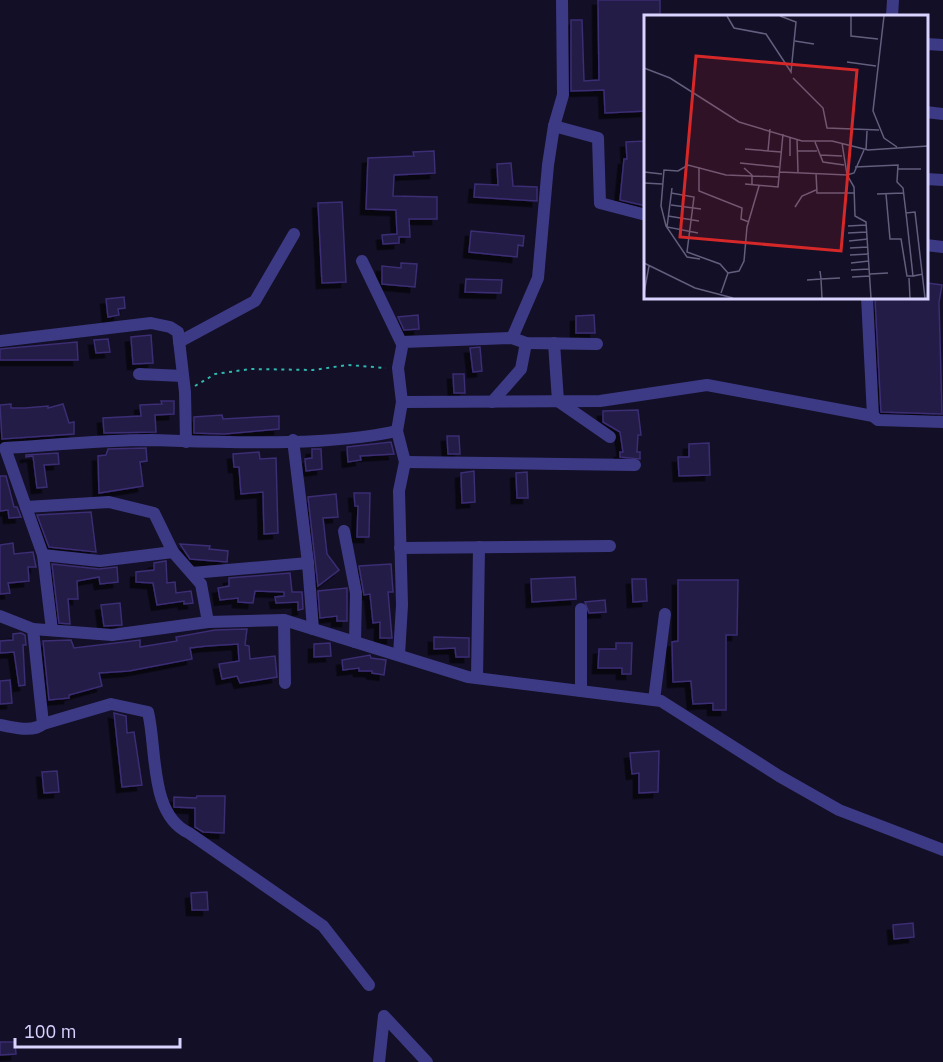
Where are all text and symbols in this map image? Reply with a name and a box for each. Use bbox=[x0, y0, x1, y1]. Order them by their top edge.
inset map bbox=[644, 15, 928, 298]
scale bar bbox=[15, 1011, 180, 1049]
text: 100 m bbox=[24, 1020, 76, 1043]

